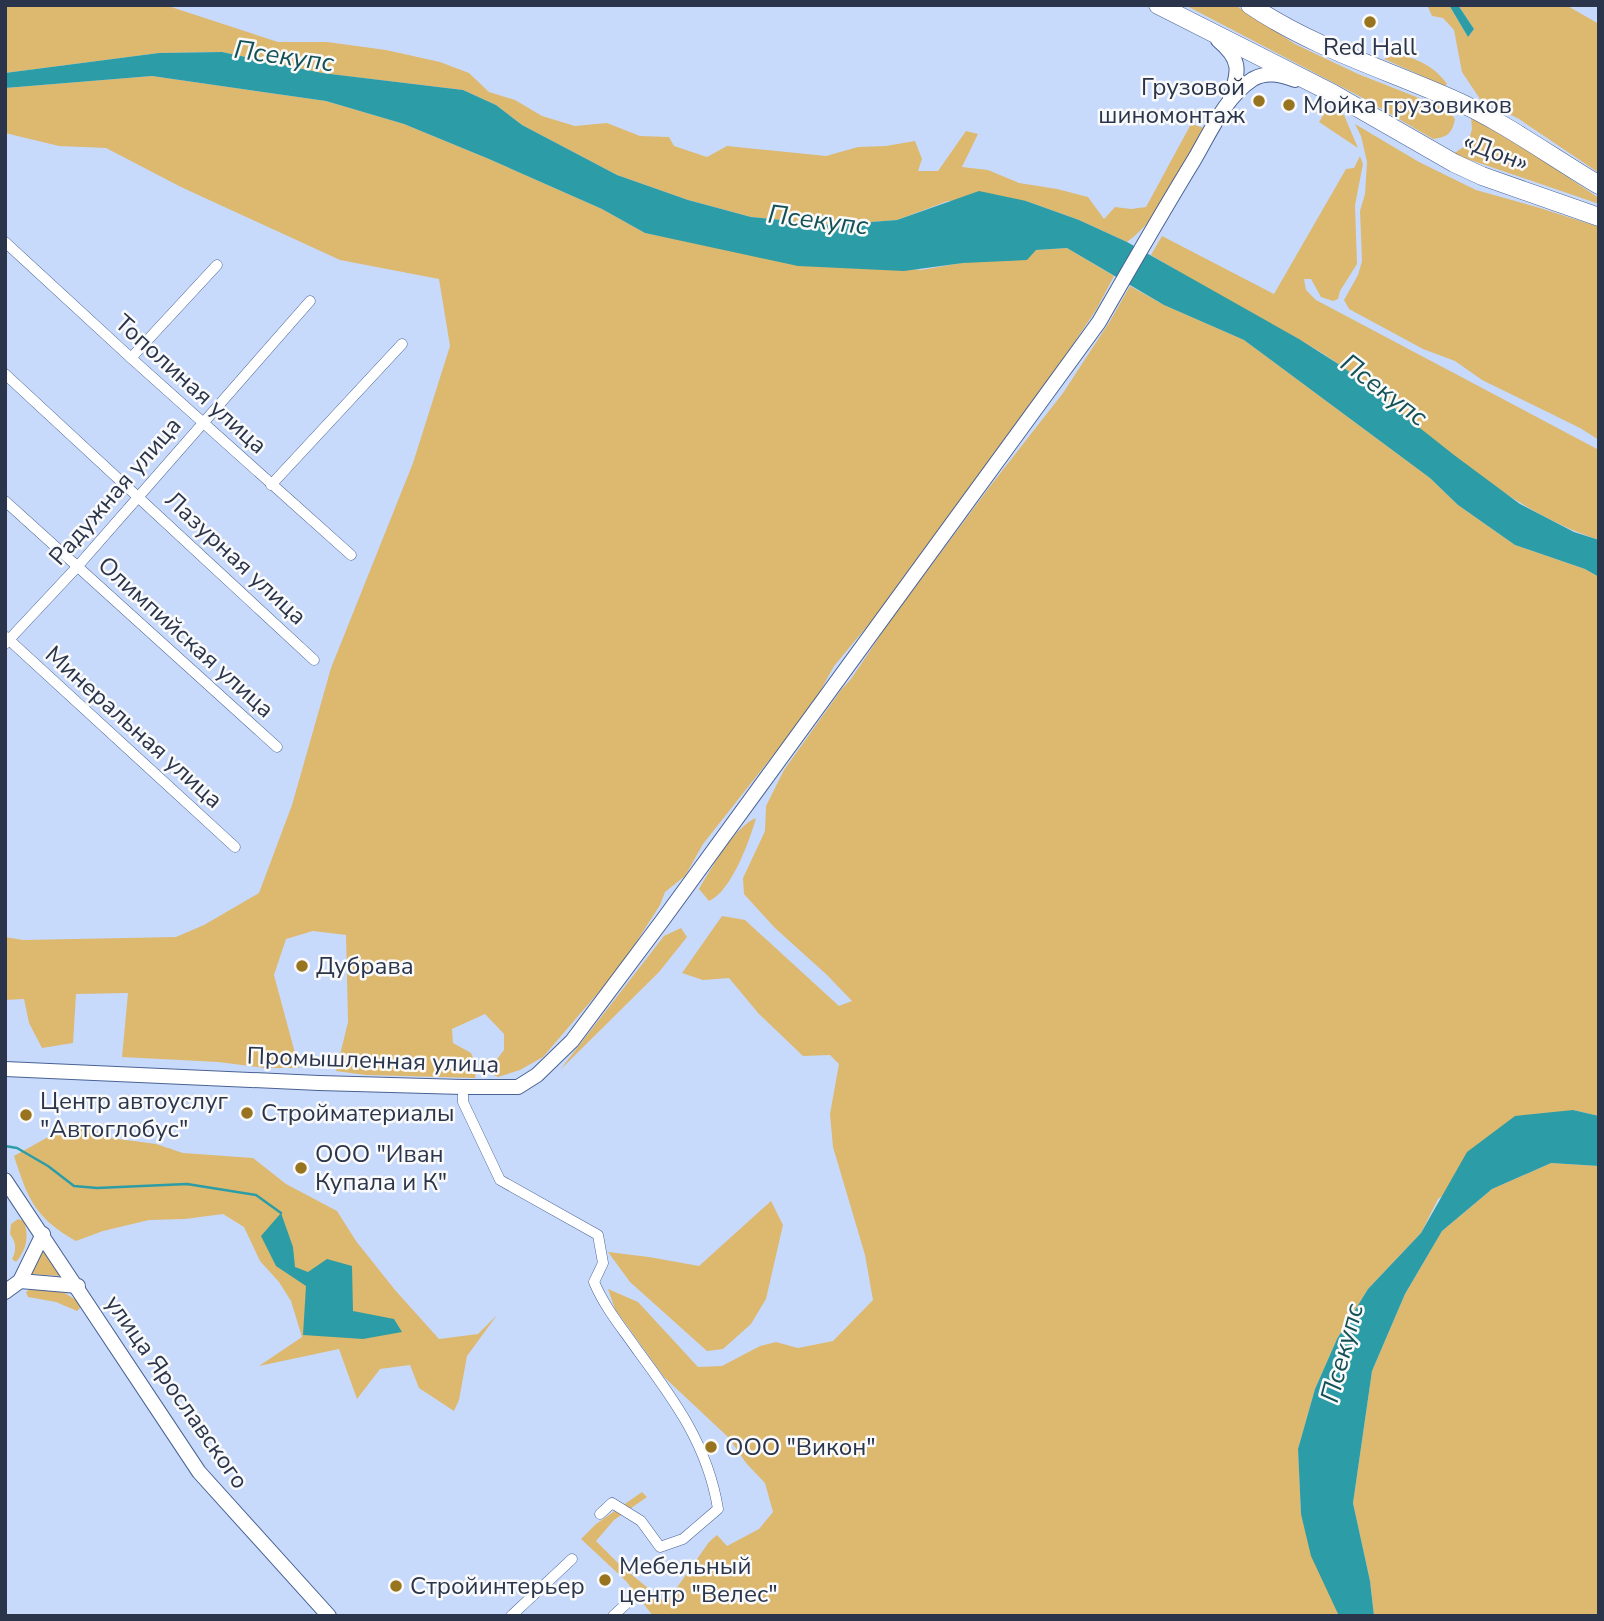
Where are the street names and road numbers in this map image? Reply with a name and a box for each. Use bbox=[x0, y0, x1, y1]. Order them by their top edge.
street label: «Дон» bbox=[1459, 125, 1533, 179]
street label: Тополиная улица bbox=[108, 307, 274, 461]
street label: Радужная улица bbox=[42, 410, 188, 572]
street label: Лазурная улица bbox=[158, 484, 314, 632]
street label: Олимпийская улица bbox=[91, 549, 281, 725]
street label: Минеральная улица bbox=[38, 639, 230, 815]
street label: Промышленная улица bbox=[246, 1040, 500, 1080]
street label: улица Ярославского bbox=[98, 1289, 256, 1495]

